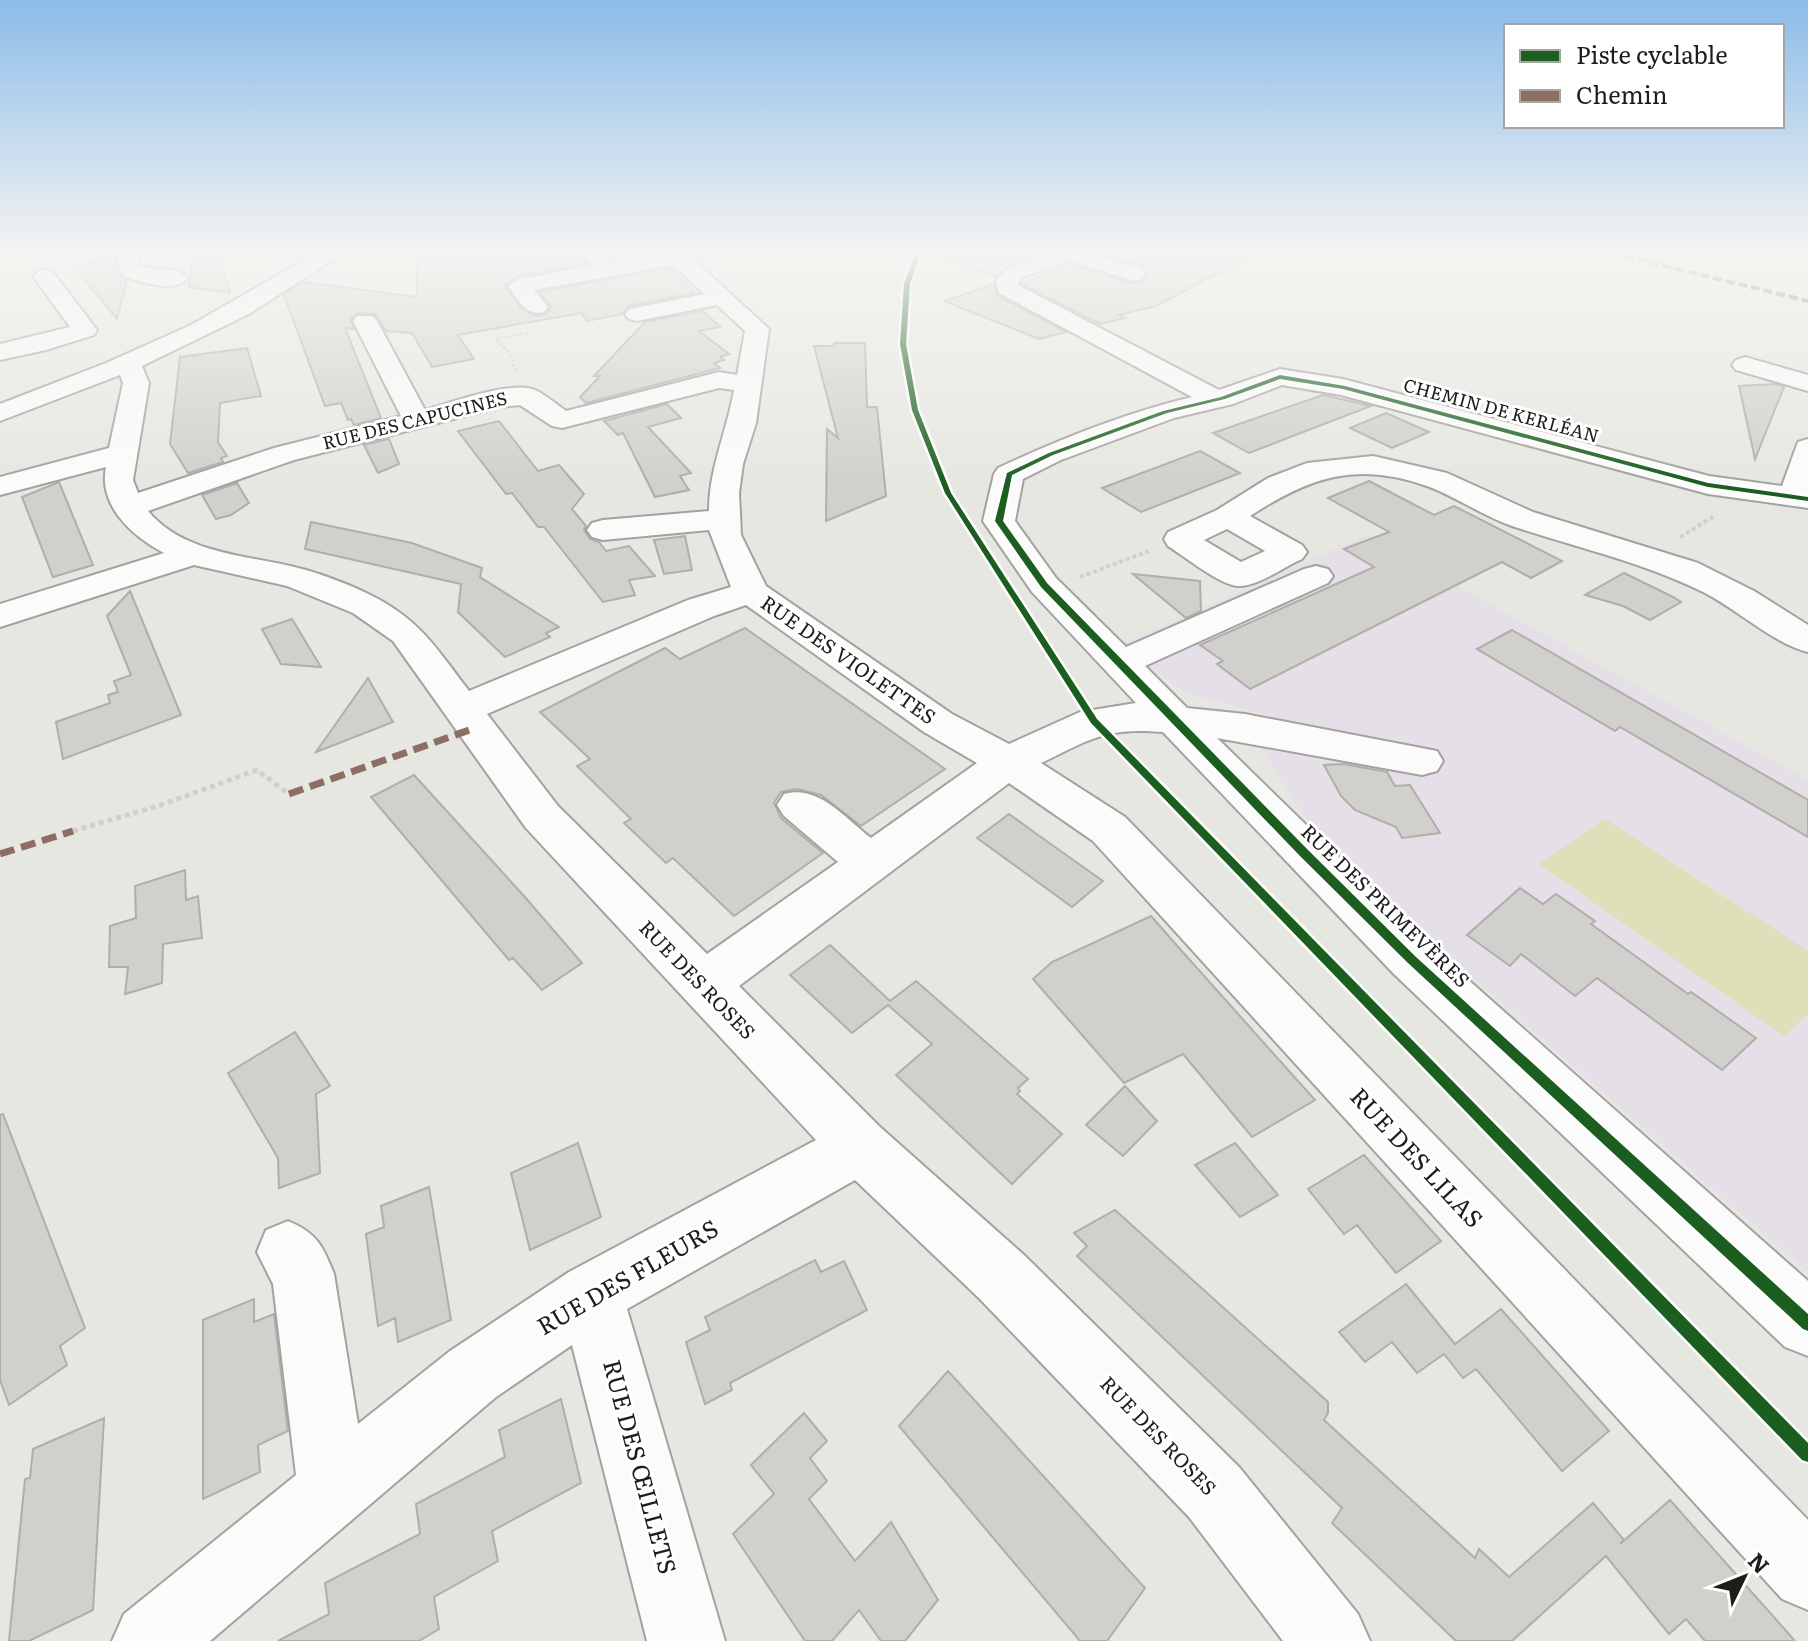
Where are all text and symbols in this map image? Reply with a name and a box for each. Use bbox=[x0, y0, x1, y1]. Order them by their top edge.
legend bbox=[1504, 24, 1784, 128]
text: Piste cyclable bbox=[1576, 36, 1728, 71]
text: Chemin bbox=[1576, 76, 1668, 111]
street label: CHEMIN DE KERLÉAN bbox=[1401, 370, 1602, 449]
street label: RUE DES CAPUCINES bbox=[320, 384, 510, 456]
street label: RUE DES VIOLETTES bbox=[756, 587, 943, 730]
street label: RUE DES PRIMEVÈRES bbox=[1295, 816, 1477, 993]
street label: RUE DES ROSES bbox=[633, 912, 763, 1045]
street label: RUE DES LILAS bbox=[1343, 1078, 1492, 1234]
street label: RUE DES FLEURS bbox=[530, 1210, 724, 1342]
street label: RUE DES ŒILLETS bbox=[596, 1355, 687, 1578]
street label: RUE DES ROSES bbox=[1094, 1368, 1224, 1501]
north arrow bbox=[1704, 1537, 1784, 1617]
text: N bbox=[1741, 1544, 1778, 1580]

